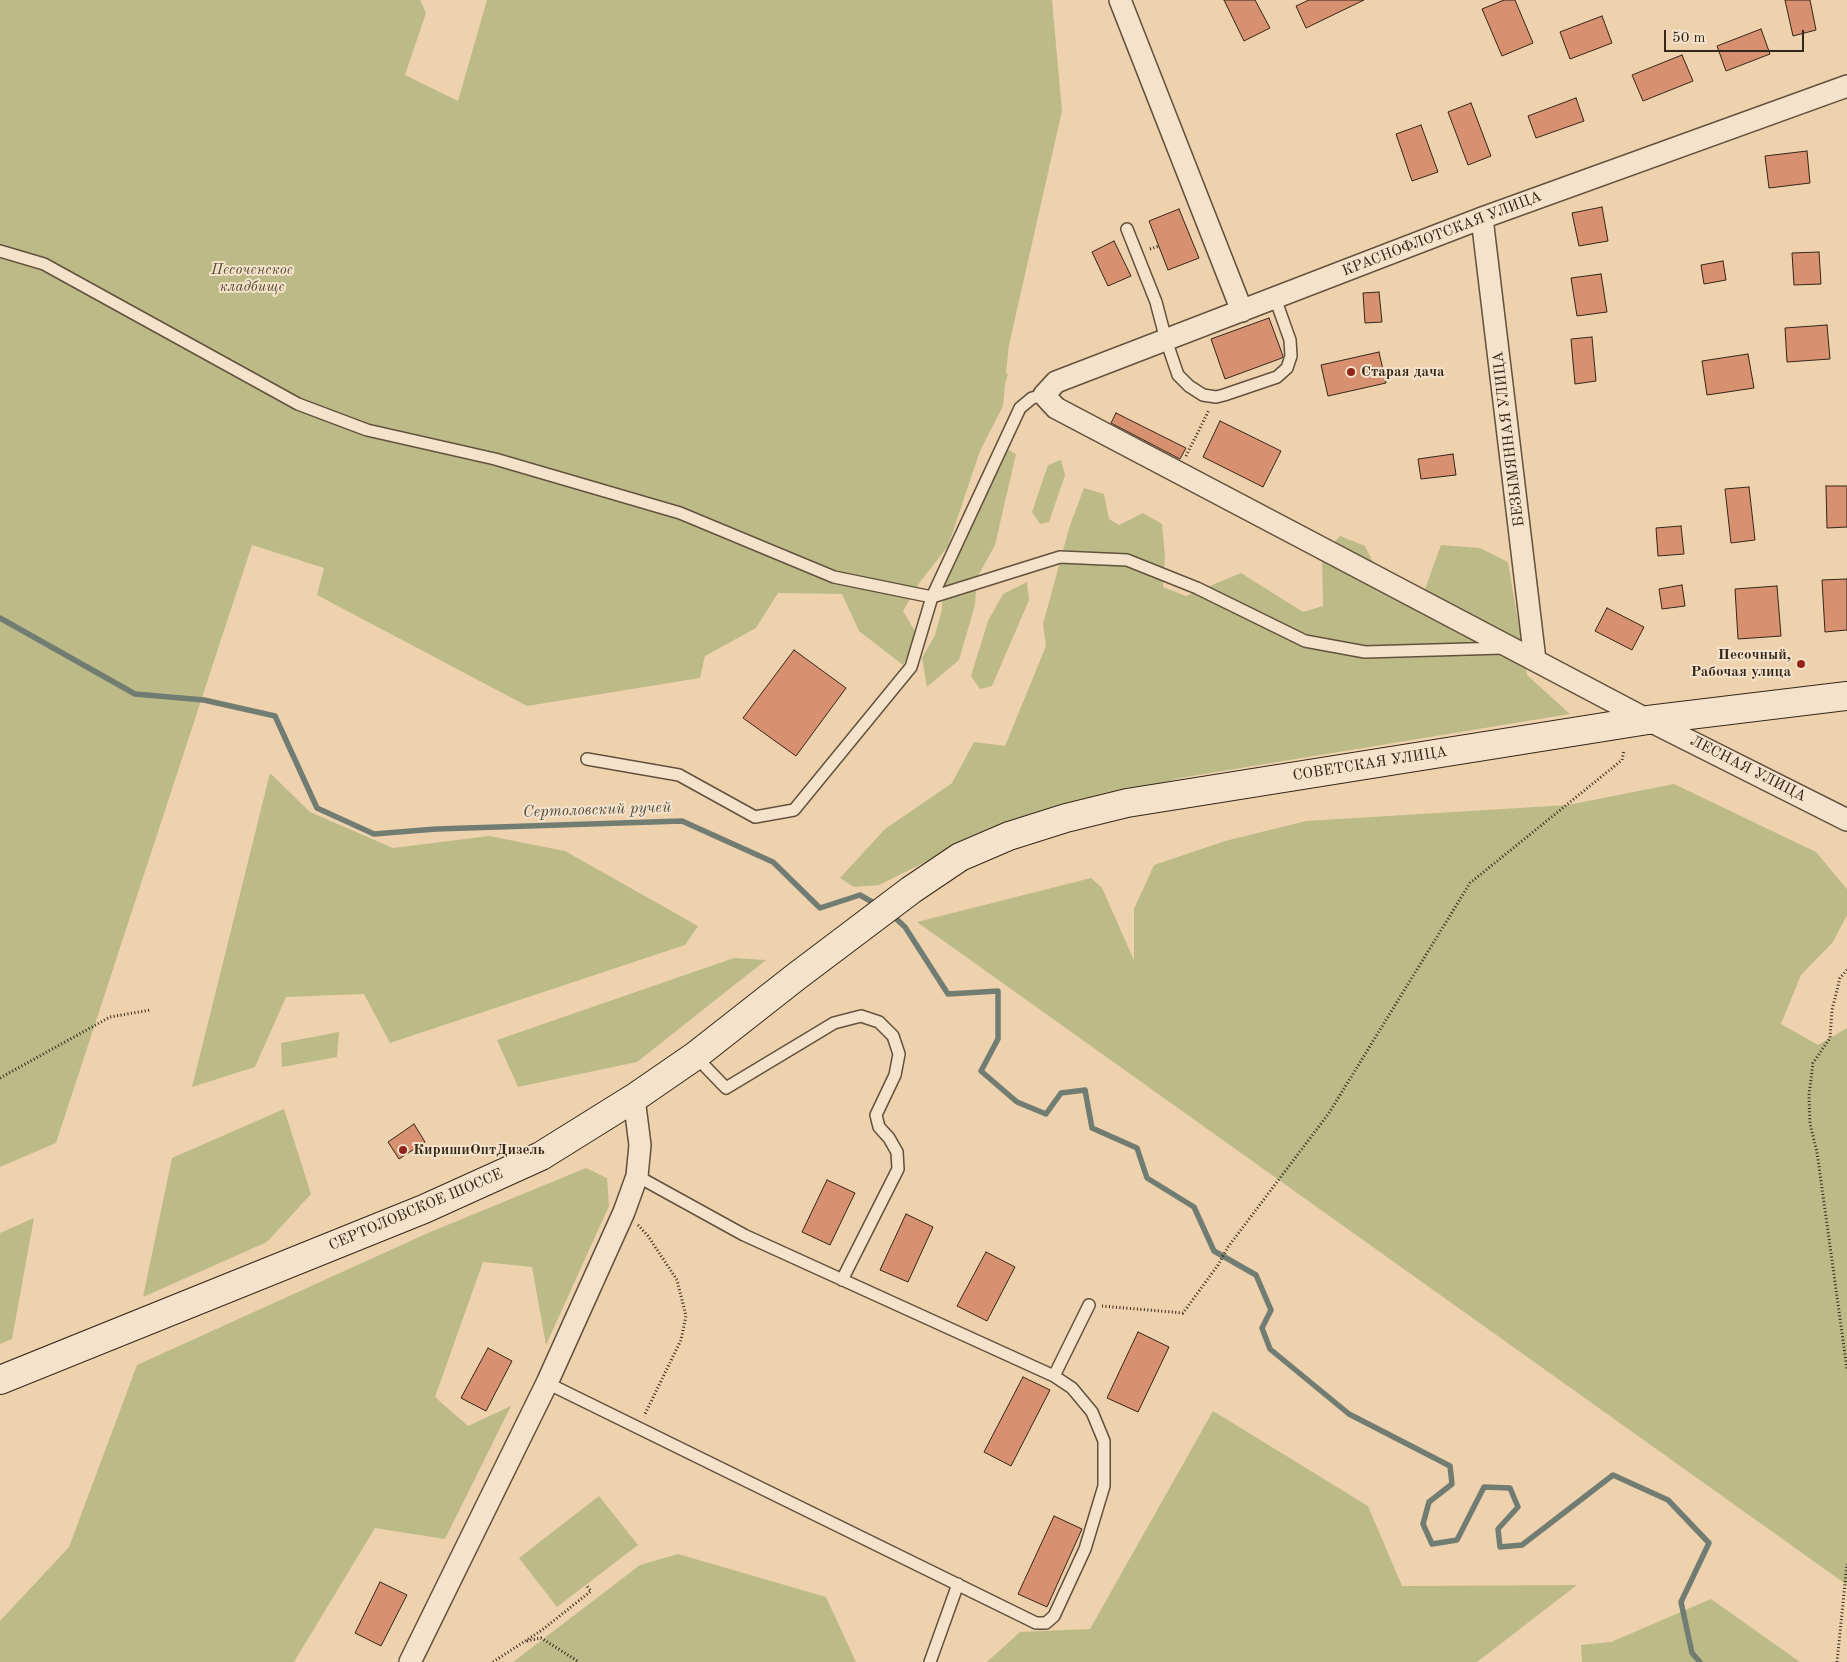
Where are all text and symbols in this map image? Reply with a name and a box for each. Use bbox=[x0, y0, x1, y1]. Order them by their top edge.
scale bar bbox=[1667, 20, 1807, 52]
text: 50 m bbox=[1672, 31, 1706, 46]
street label: КРАСНОФЛОТСКАЯ УЛИЦА bbox=[1340, 188, 1544, 280]
park label: Песоченское кладбище bbox=[211, 261, 293, 296]
street label: БЕЗЫМЯННАЯ УЛИЦА bbox=[1489, 350, 1529, 528]
place label: Старая дача bbox=[1361, 363, 1445, 381]
marker: Старая дача bbox=[1345, 366, 1357, 378]
place label: Песочный, Рабочая улица bbox=[1691, 646, 1791, 681]
marker: Песочный, Рабочая улица bbox=[1795, 658, 1807, 670]
street label: ЛЕСНАЯ УЛИЦА bbox=[1687, 732, 1809, 806]
street label: СОВЕТСКАЯ УЛИЦА bbox=[1291, 743, 1449, 785]
water label: Сертоловский ручей bbox=[523, 798, 671, 822]
place label: КиришиОптДизель bbox=[413, 1141, 545, 1159]
marker: КиришиОптДизель bbox=[397, 1144, 409, 1156]
street label: СЕРТОЛОВСКОЕ ШОССЕ bbox=[326, 1165, 506, 1255]

